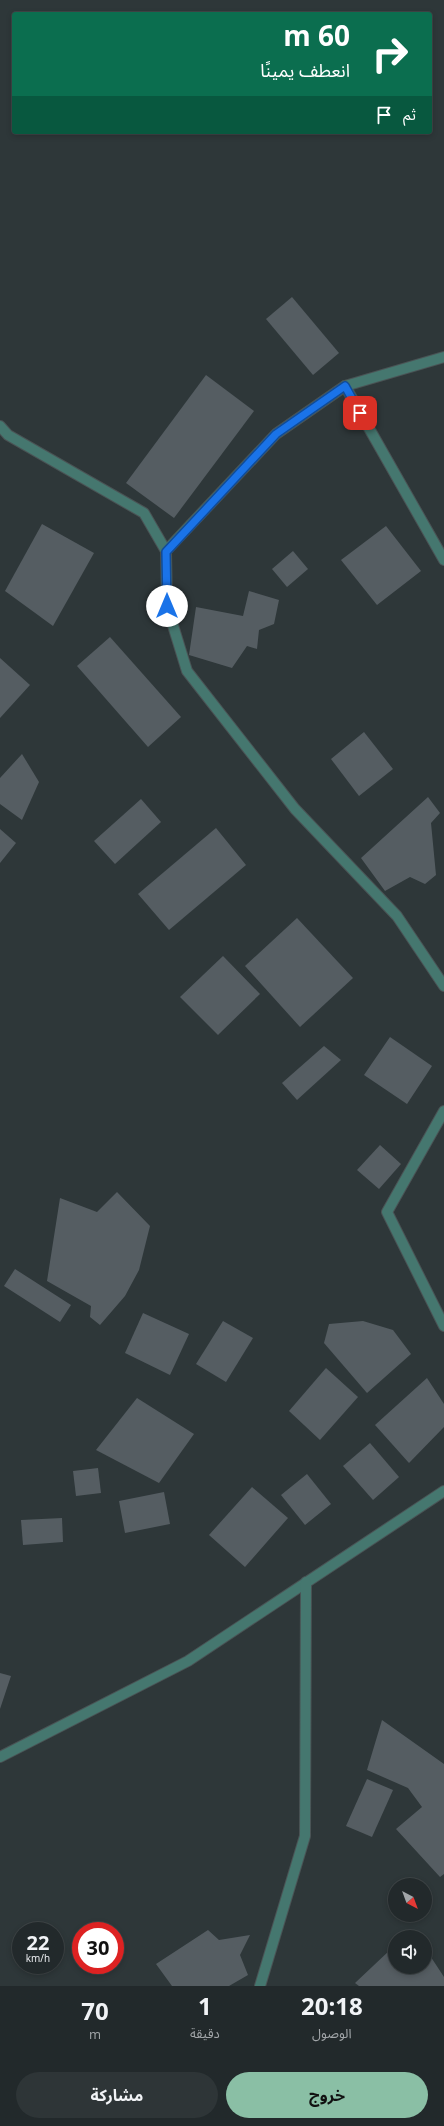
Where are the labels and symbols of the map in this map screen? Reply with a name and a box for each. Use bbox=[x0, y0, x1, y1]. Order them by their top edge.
pin bbox=[343, 396, 377, 430]
position arrow bbox=[146, 585, 188, 627]
north arrow bbox=[388, 1878, 432, 1922]
speed limit sign: 30 bbox=[72, 1922, 124, 1974]

